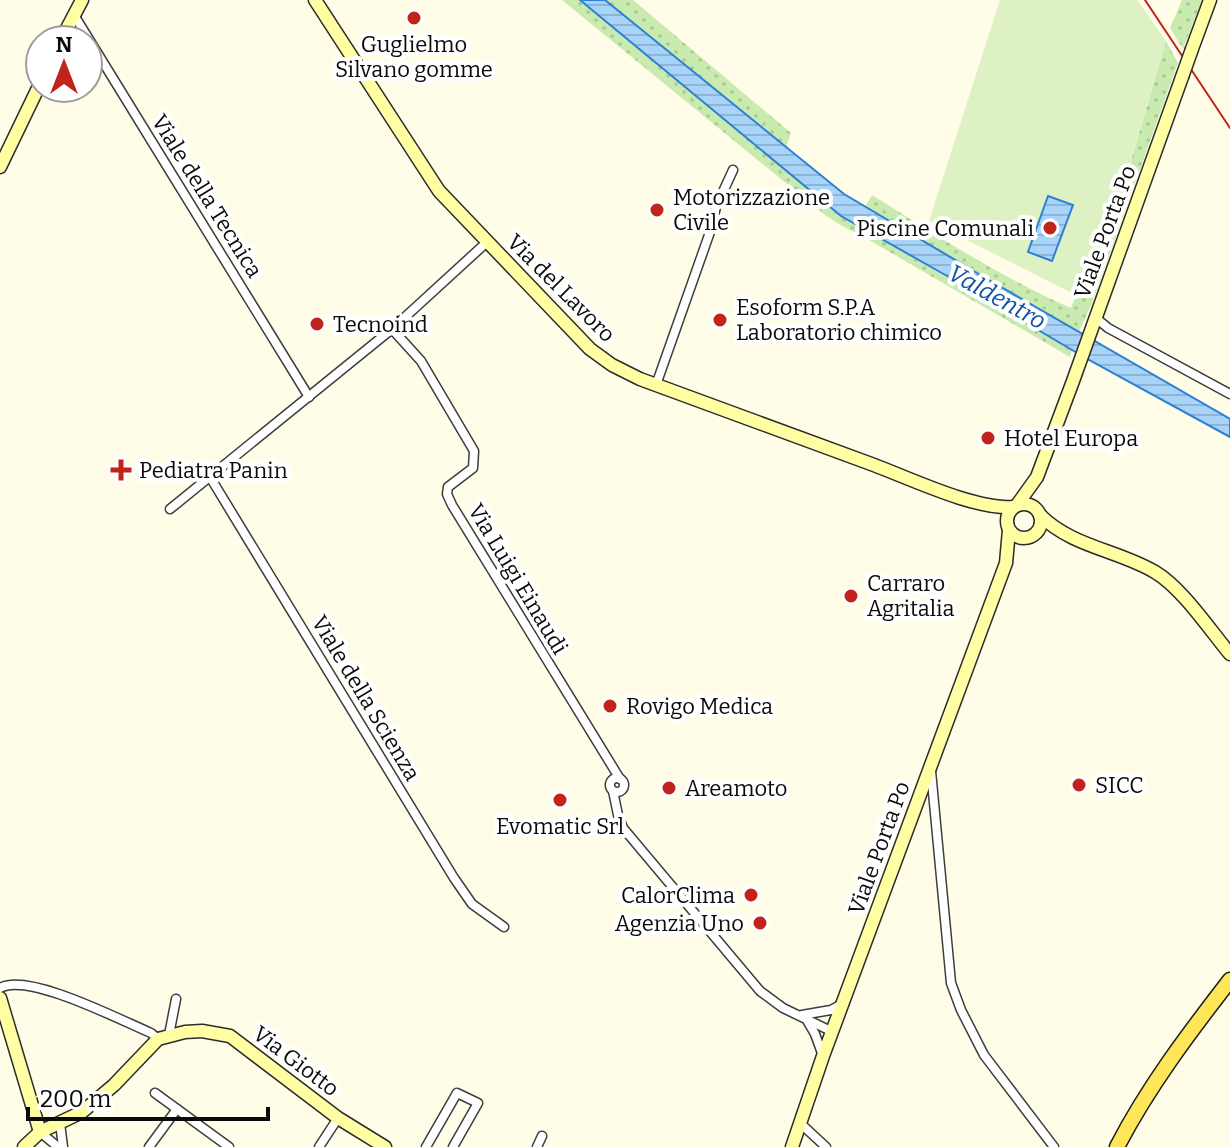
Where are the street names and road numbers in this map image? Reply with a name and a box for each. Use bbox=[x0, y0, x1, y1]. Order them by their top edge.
street label: Viale della Tecnica bbox=[146, 109, 268, 283]
street label: Viale Porta Po bbox=[1068, 162, 1142, 302]
street label: Via del Lavoro bbox=[501, 228, 621, 348]
street label: Via Luigi Einaudi bbox=[462, 499, 574, 660]
street label: Viale della Scienza bbox=[306, 610, 426, 786]
street label: Viale Porta Po bbox=[842, 778, 916, 918]
street label: Via Giotto bbox=[248, 1020, 344, 1102]

